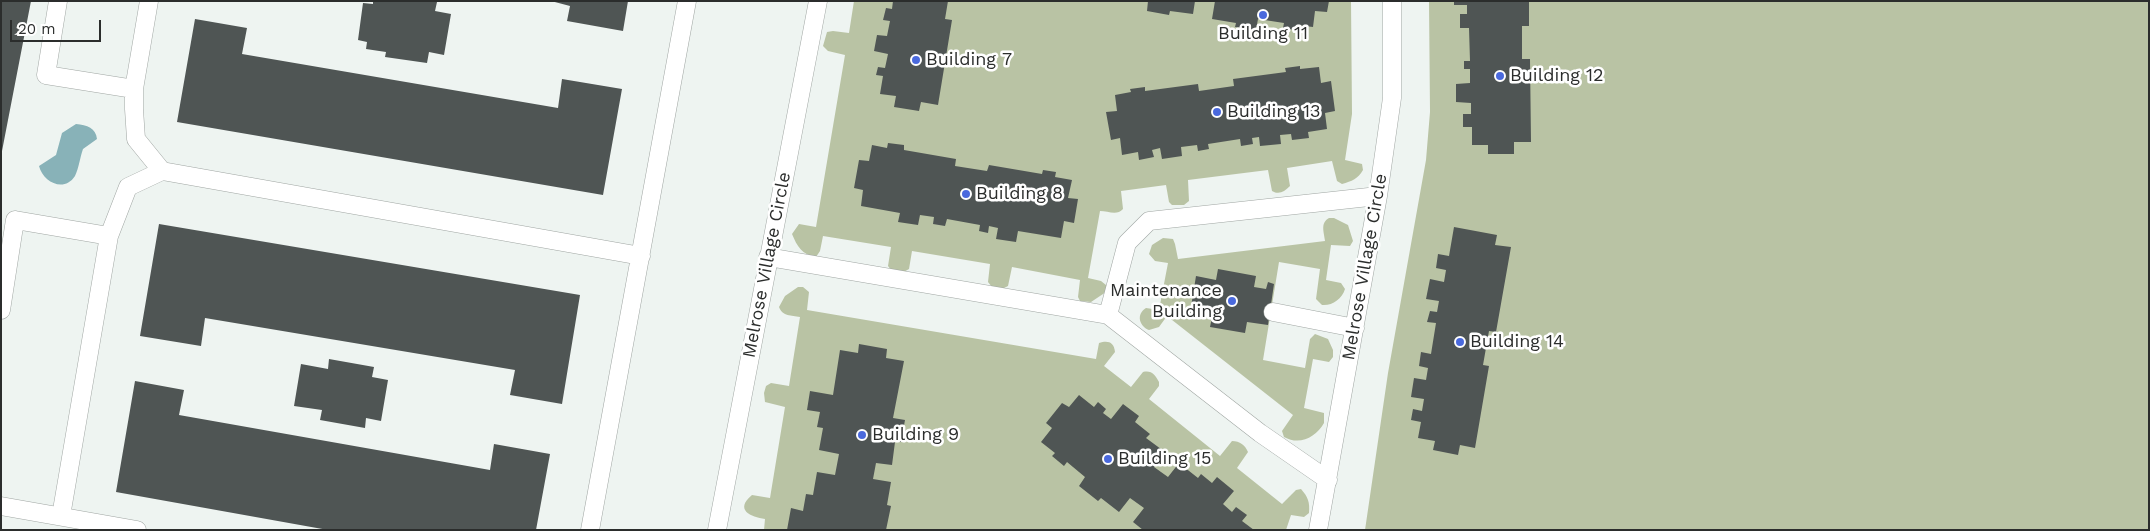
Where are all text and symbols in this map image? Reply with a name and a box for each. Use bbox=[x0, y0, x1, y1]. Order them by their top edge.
marker: Building 11 bbox=[1257, 9, 1269, 21]
scale bar bbox=[12, 10, 104, 42]
text: 20 m bbox=[18, 20, 56, 38]
place label: Building 11 bbox=[1218, 23, 1308, 45]
place label: Building 7 bbox=[926, 49, 1012, 71]
marker: Building 7 bbox=[910, 54, 922, 66]
place label: Building 12 bbox=[1510, 65, 1604, 87]
marker: Building 12 bbox=[1494, 70, 1506, 82]
place label: Building 13 bbox=[1227, 101, 1321, 123]
marker: Building 13 bbox=[1211, 106, 1223, 118]
street label: Melrose Village Circle bbox=[738, 170, 796, 360]
street label: Melrose Village Circle bbox=[1338, 172, 1392, 362]
place label: Building 8 bbox=[976, 183, 1063, 205]
marker: Building 8 bbox=[960, 188, 972, 200]
place label: Maintenance Building bbox=[1110, 280, 1222, 322]
marker: Maintenance Building bbox=[1226, 295, 1238, 307]
place label: Building 14 bbox=[1470, 331, 1564, 353]
marker: Building 14 bbox=[1454, 336, 1466, 348]
place label: Building 9 bbox=[872, 424, 959, 446]
marker: Building 9 bbox=[856, 429, 868, 441]
place label: Building 15 bbox=[1118, 448, 1212, 470]
marker: Building 15 bbox=[1102, 453, 1114, 465]

